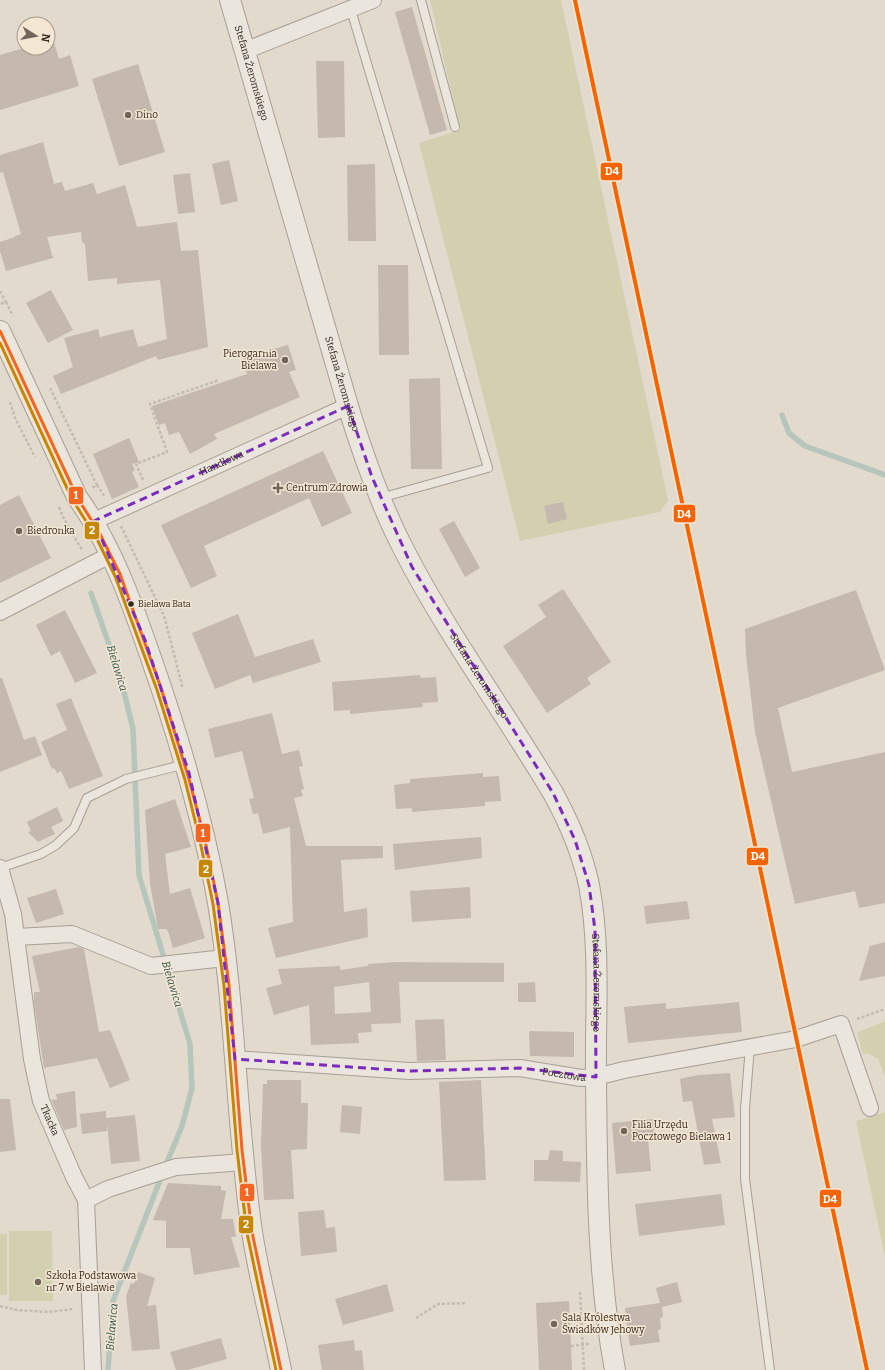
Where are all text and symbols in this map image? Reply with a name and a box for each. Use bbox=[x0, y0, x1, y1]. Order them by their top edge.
north arrow bbox=[16, 16, 56, 56]
street label: Stefana Żeromskiego bbox=[232, 24, 271, 122]
text: N bbox=[38, 32, 53, 44]
place label: Dino bbox=[136, 109, 158, 121]
marker: Dino bbox=[123, 110, 133, 120]
line badge: D4 bbox=[600, 162, 623, 181]
text: D4 bbox=[605, 165, 620, 178]
street label: Stefana Żeromskiego bbox=[322, 335, 362, 433]
place label: Pierogarnia Bielawa bbox=[223, 348, 278, 372]
marker: Pierogarnia Bielawa bbox=[280, 355, 290, 365]
street label: Handlowa bbox=[198, 448, 246, 478]
place label: Centrum Zdrowia bbox=[286, 482, 368, 494]
marker: Centrum Zdrowia bbox=[273, 483, 283, 493]
line badge: 1 bbox=[68, 486, 84, 505]
text: 1 bbox=[74, 489, 79, 502]
line badge: D4 bbox=[673, 504, 696, 523]
text: D4 bbox=[677, 508, 692, 521]
line badge: 2 bbox=[84, 521, 100, 540]
text: 2 bbox=[89, 524, 95, 537]
place label: Biedronka bbox=[27, 525, 75, 537]
marker: Biedronka bbox=[14, 526, 24, 536]
marker: Bielawa Bata bbox=[126, 599, 136, 609]
place label: Bielawa Bata bbox=[138, 599, 191, 609]
street label: Stefana Żeromskiego bbox=[447, 631, 511, 721]
water label: Bielawica bbox=[104, 643, 130, 693]
line badge: 1 bbox=[195, 823, 211, 843]
text: 1 bbox=[201, 827, 206, 840]
line badge: D4 bbox=[746, 847, 769, 866]
text: D4 bbox=[751, 850, 766, 863]
line badge: 2 bbox=[198, 859, 213, 878]
text: 2 bbox=[203, 863, 209, 876]
street label: Stefana Żeromskiego bbox=[589, 933, 605, 1032]
water label: Bielawica bbox=[159, 959, 185, 1009]
street label: Pocztowa bbox=[541, 1066, 587, 1084]
street label: Tkacka bbox=[37, 1103, 62, 1138]
place label: Filia Urzędu Pocztowego Bielawa 1 bbox=[632, 1119, 731, 1143]
marker: Filia Urzędu Pocztowego Bielawa 1 bbox=[619, 1126, 629, 1136]
line badge: 1 bbox=[239, 1183, 255, 1202]
text: 1 bbox=[245, 1186, 250, 1199]
line badge: D4 bbox=[819, 1189, 842, 1208]
text: D4 bbox=[823, 1193, 838, 1206]
line badge: 2 bbox=[238, 1215, 254, 1234]
text: 2 bbox=[243, 1218, 249, 1231]
place label: Szkoła Podstawowa nr 7 w Bielawie bbox=[46, 1270, 137, 1294]
marker: Szkoła Podstawowa nr 7 w Bielawie bbox=[33, 1277, 43, 1287]
water label: Bielawica bbox=[103, 1303, 121, 1351]
place label: Sala Królestwa Świadków Jehowy bbox=[562, 1312, 645, 1336]
marker: Sala Królestwa Świadków Jehowy bbox=[549, 1319, 559, 1329]

